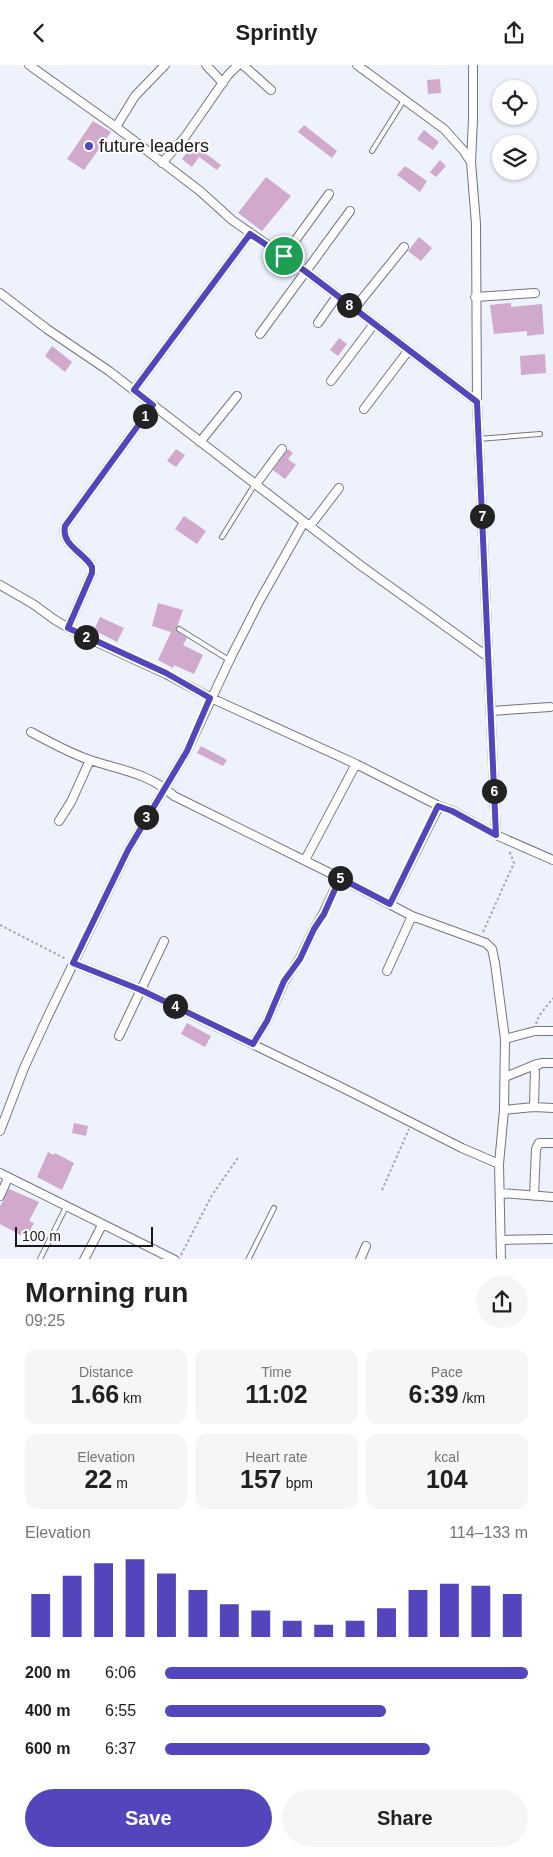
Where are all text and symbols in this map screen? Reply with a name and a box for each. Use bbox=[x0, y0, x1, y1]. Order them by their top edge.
icon: back bbox=[25, 19, 53, 47]
icon: share bbox=[500, 19, 528, 47]
text: Sprintly bbox=[236, 20, 317, 45]
map controls bbox=[492, 80, 537, 180]
button: locate bbox=[492, 80, 537, 125]
button: layers bbox=[492, 135, 537, 180]
place label: future leaders bbox=[99, 136, 209, 156]
marker: future leaders bbox=[83, 140, 95, 152]
pin bbox=[263, 235, 305, 277]
icon: arrive bbox=[270, 242, 298, 270]
pin: 8 bbox=[336, 293, 362, 317]
text: 8 bbox=[346, 297, 353, 313]
pin: 1 bbox=[132, 403, 158, 429]
text: 1 bbox=[142, 408, 149, 424]
pin: 7 bbox=[470, 503, 494, 529]
text: 7 bbox=[479, 508, 486, 524]
pin: 2 bbox=[74, 625, 98, 649]
text: 2 bbox=[83, 629, 90, 645]
pin: 6 bbox=[482, 779, 506, 803]
text: 6 bbox=[491, 783, 498, 799]
pin: 3 bbox=[134, 805, 158, 829]
text: 3 bbox=[143, 809, 150, 825]
pin: 5 bbox=[328, 865, 352, 891]
text: 5 bbox=[337, 870, 344, 886]
pin: 4 bbox=[162, 993, 188, 1019]
text: 4 bbox=[172, 998, 179, 1014]
scale bar bbox=[15, 1225, 152, 1248]
text: 100 m bbox=[22, 1228, 61, 1244]
button: share bbox=[476, 1276, 528, 1328]
text: Morning run bbox=[25, 1277, 188, 1308]
text: 09:25 bbox=[25, 1312, 65, 1329]
text: Distance bbox=[79, 1364, 133, 1380]
text: Time bbox=[261, 1364, 292, 1380]
text: Pace bbox=[431, 1364, 463, 1380]
text: 1.66 bbox=[71, 1380, 119, 1408]
text: 11:02 bbox=[245, 1380, 308, 1408]
text: 6:39 bbox=[409, 1380, 459, 1408]
text: km bbox=[119, 1390, 142, 1406]
text: /km bbox=[459, 1390, 485, 1406]
text: Elevation bbox=[77, 1449, 135, 1465]
text: Heart rate bbox=[245, 1449, 308, 1465]
text: kcal bbox=[434, 1449, 459, 1465]
text: 22 bbox=[84, 1465, 112, 1493]
text: 157 bbox=[240, 1465, 282, 1493]
text: 104 bbox=[426, 1465, 468, 1493]
text: m bbox=[112, 1475, 128, 1491]
text: bpm bbox=[282, 1475, 313, 1491]
text: Elevation bbox=[25, 1524, 91, 1541]
text: 114–133 m bbox=[449, 1524, 528, 1541]
text: 200 m bbox=[25, 1664, 70, 1681]
text: 6:06 bbox=[105, 1664, 136, 1681]
text: 400 m bbox=[25, 1702, 70, 1719]
text: 6:55 bbox=[105, 1702, 136, 1719]
text: 600 m bbox=[25, 1740, 70, 1757]
text: 6:37 bbox=[105, 1740, 136, 1757]
button: Save bbox=[25, 1789, 272, 1847]
button: Share bbox=[282, 1789, 528, 1847]

